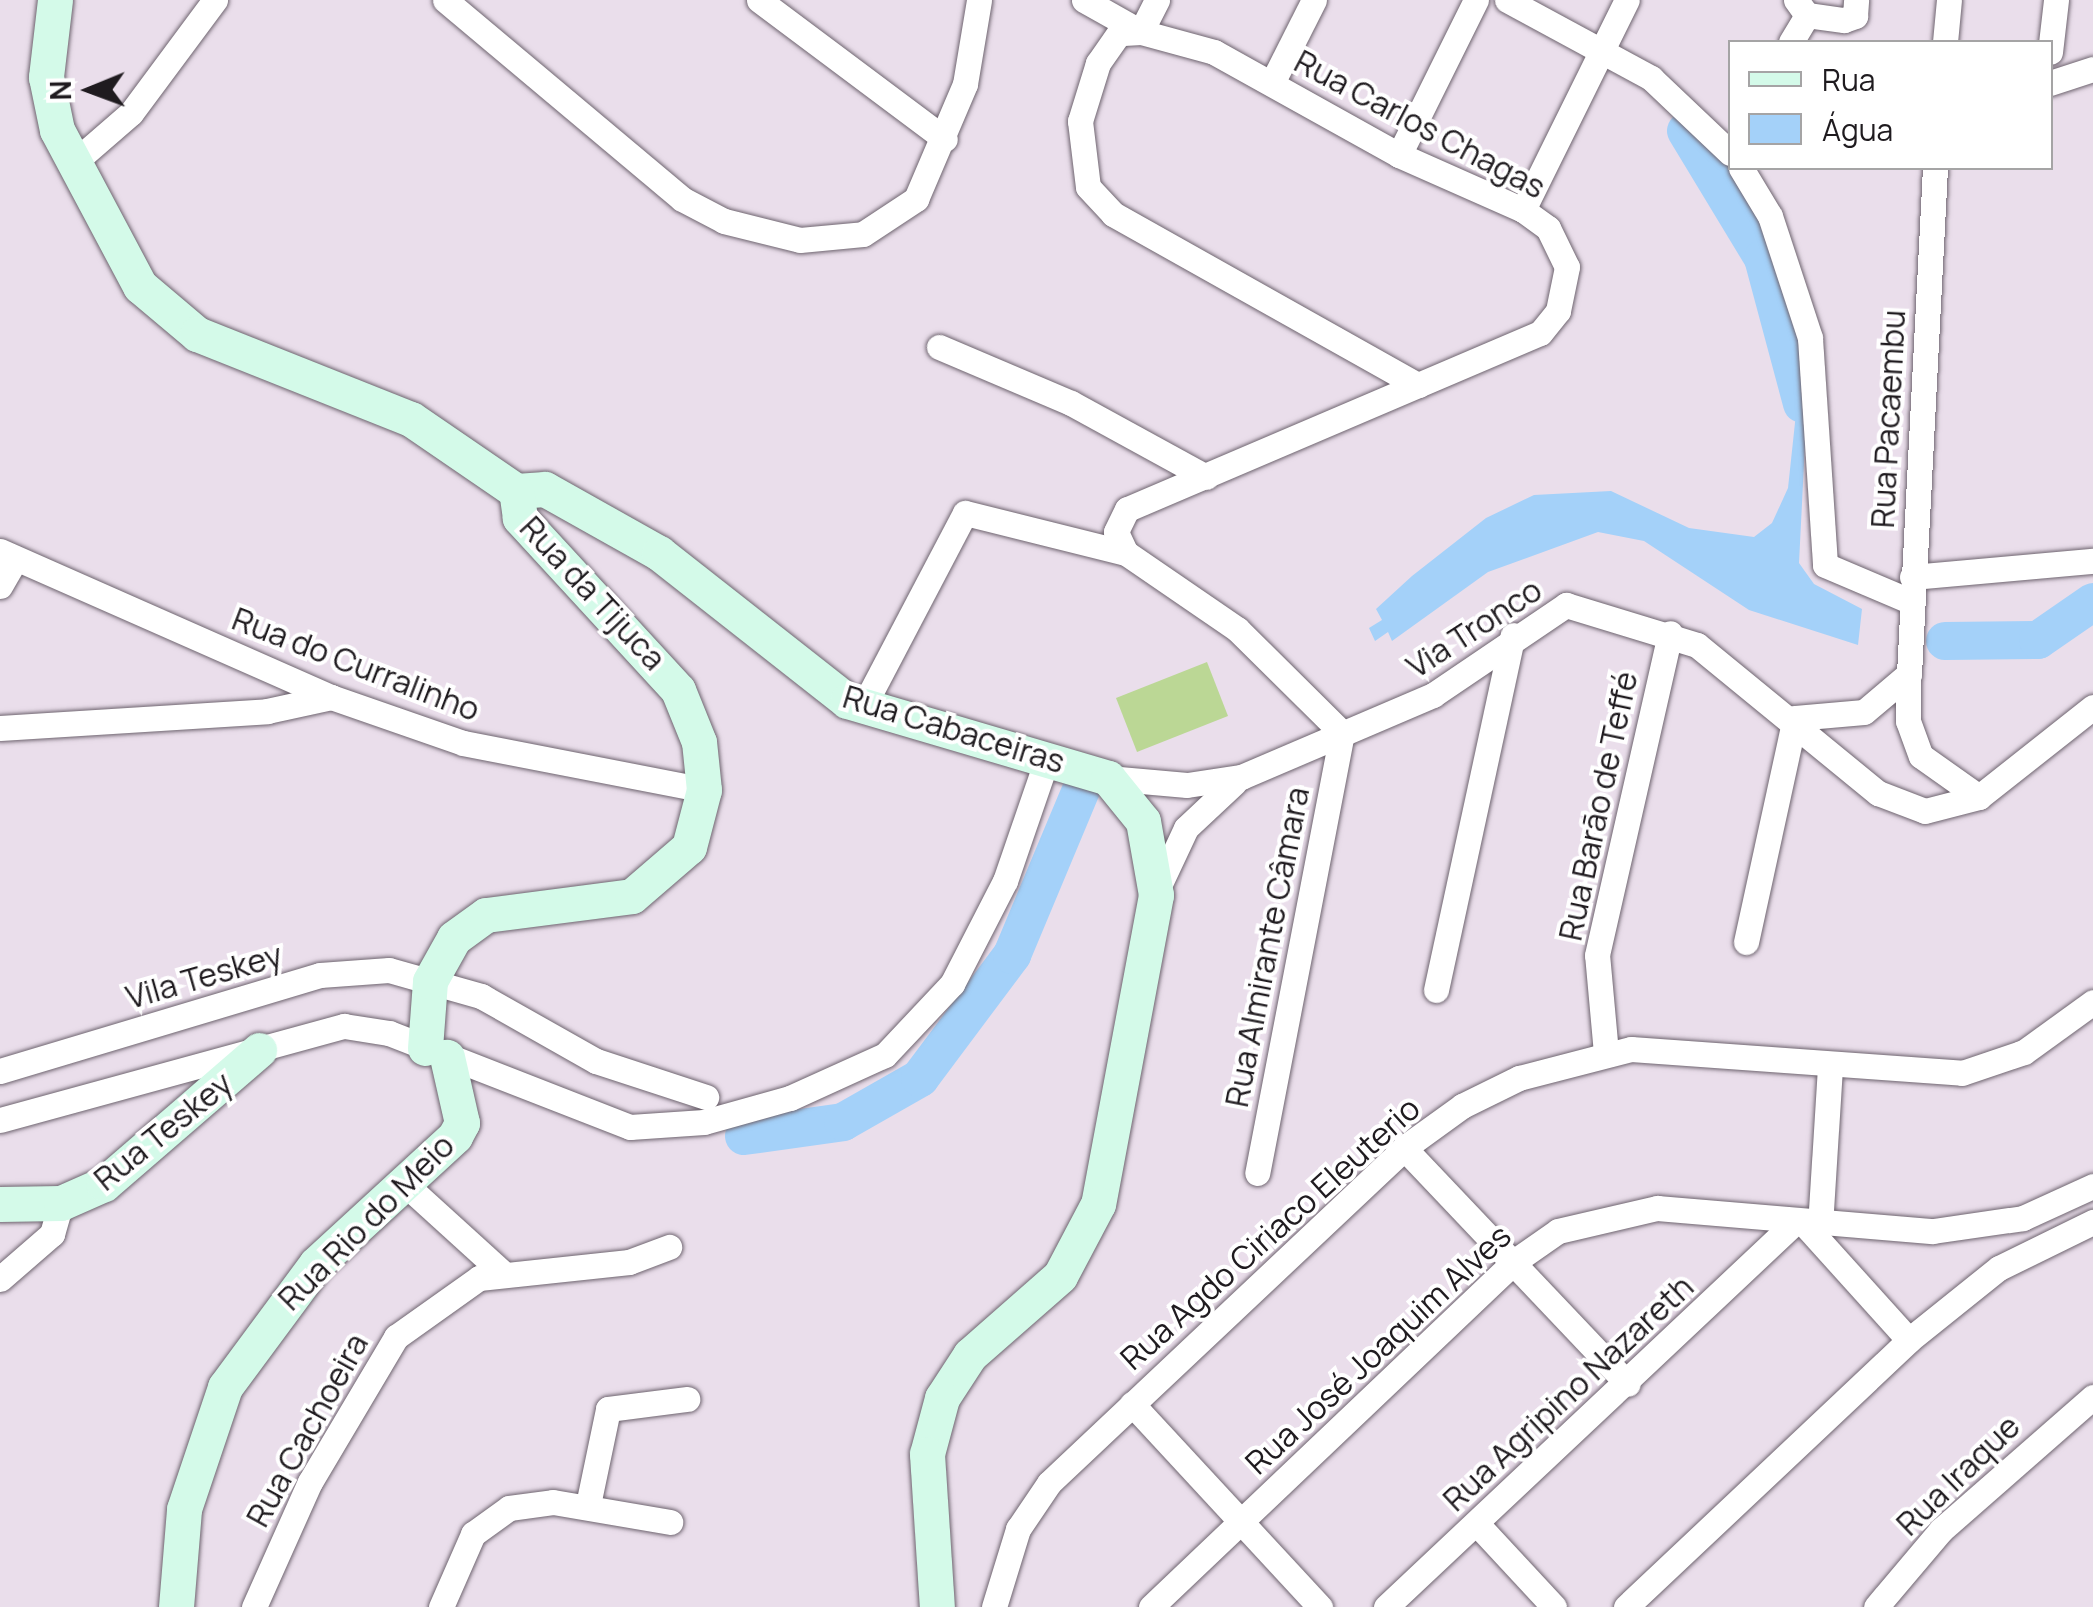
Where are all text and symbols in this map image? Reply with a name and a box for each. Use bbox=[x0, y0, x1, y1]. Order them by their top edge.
north arrow bbox=[40, 40, 140, 140]
legend bbox=[1728, 40, 2053, 170]
street label: Rua Carlos Chagas bbox=[1288, 42, 1552, 206]
text: Rua bbox=[1822, 59, 1875, 100]
text: N bbox=[41, 80, 79, 101]
text: Água bbox=[1822, 109, 1893, 150]
street label: Rua Pacaembu bbox=[1863, 309, 1913, 529]
street label: Rua da Tijuca bbox=[512, 508, 674, 678]
street label: Via Tronco bbox=[1399, 570, 1549, 686]
street label: Rua do Curralinho bbox=[227, 599, 485, 729]
street label: Rua Barão de Teffé bbox=[1551, 668, 1645, 944]
street label: Rua Cabaceiras bbox=[839, 677, 1069, 781]
street label: Rua Almirante Câmara bbox=[1217, 784, 1317, 1110]
street label: Vila Teskey bbox=[121, 935, 287, 1017]
street label: Rua Teskey bbox=[86, 1064, 240, 1198]
street label: Rua Agdo Ciriaco Eleuterio bbox=[1113, 1089, 1427, 1377]
street label: Rua Rio do Meio bbox=[270, 1126, 462, 1318]
street label: Rua José Joaquim Alves bbox=[1238, 1216, 1518, 1482]
street label: Rua Agripino Nazareth bbox=[1435, 1267, 1701, 1519]
street label: Rua Cachoeira bbox=[238, 1327, 376, 1533]
street label: Rua Iraque bbox=[1888, 1407, 2028, 1543]

